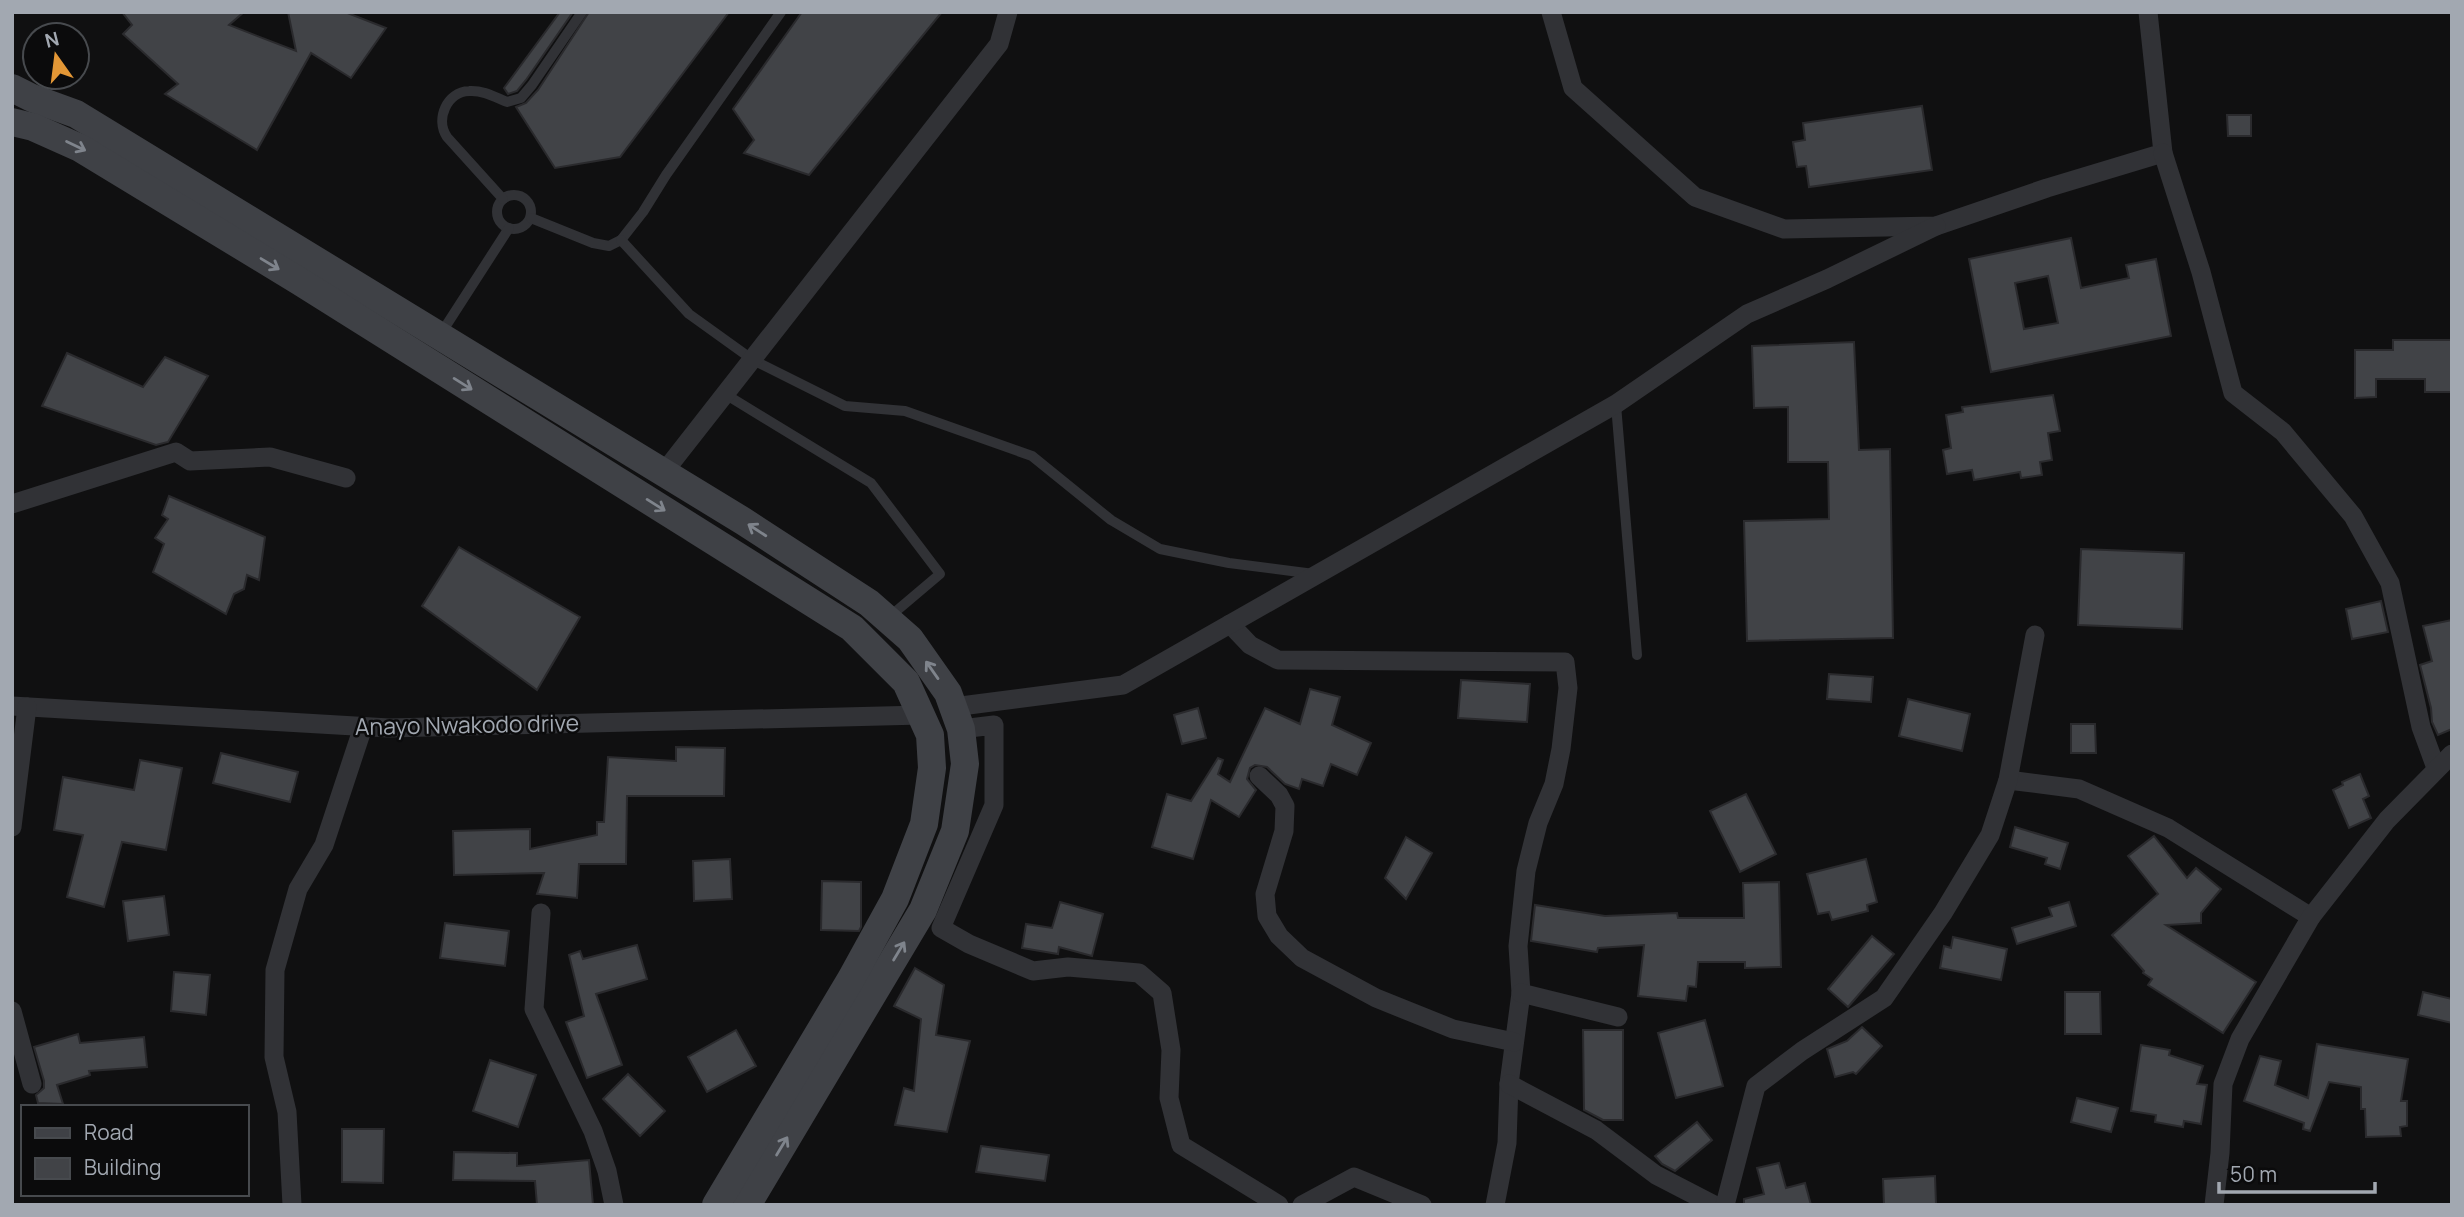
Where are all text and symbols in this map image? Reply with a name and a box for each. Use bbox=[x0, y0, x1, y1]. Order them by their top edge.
north arrow bbox=[21, 21, 91, 91]
text: N bbox=[42, 25, 62, 54]
one-way arrow bbox=[65, 140, 86, 154]
one-way arrow bbox=[260, 257, 280, 271]
one-way arrow bbox=[453, 378, 473, 392]
one-way arrow bbox=[646, 498, 665, 513]
one-way arrow bbox=[747, 522, 767, 536]
one-way arrow bbox=[925, 661, 939, 681]
street label: Anayo Nwakodo drive bbox=[355, 706, 579, 742]
one-way arrow bbox=[892, 941, 906, 961]
legend bbox=[21, 1105, 248, 1196]
text: Road bbox=[84, 1118, 134, 1146]
one-way arrow bbox=[776, 1137, 790, 1157]
scale bar bbox=[2219, 1150, 2375, 1194]
text: Building bbox=[84, 1153, 161, 1181]
text: 50 m bbox=[2230, 1160, 2277, 1188]

